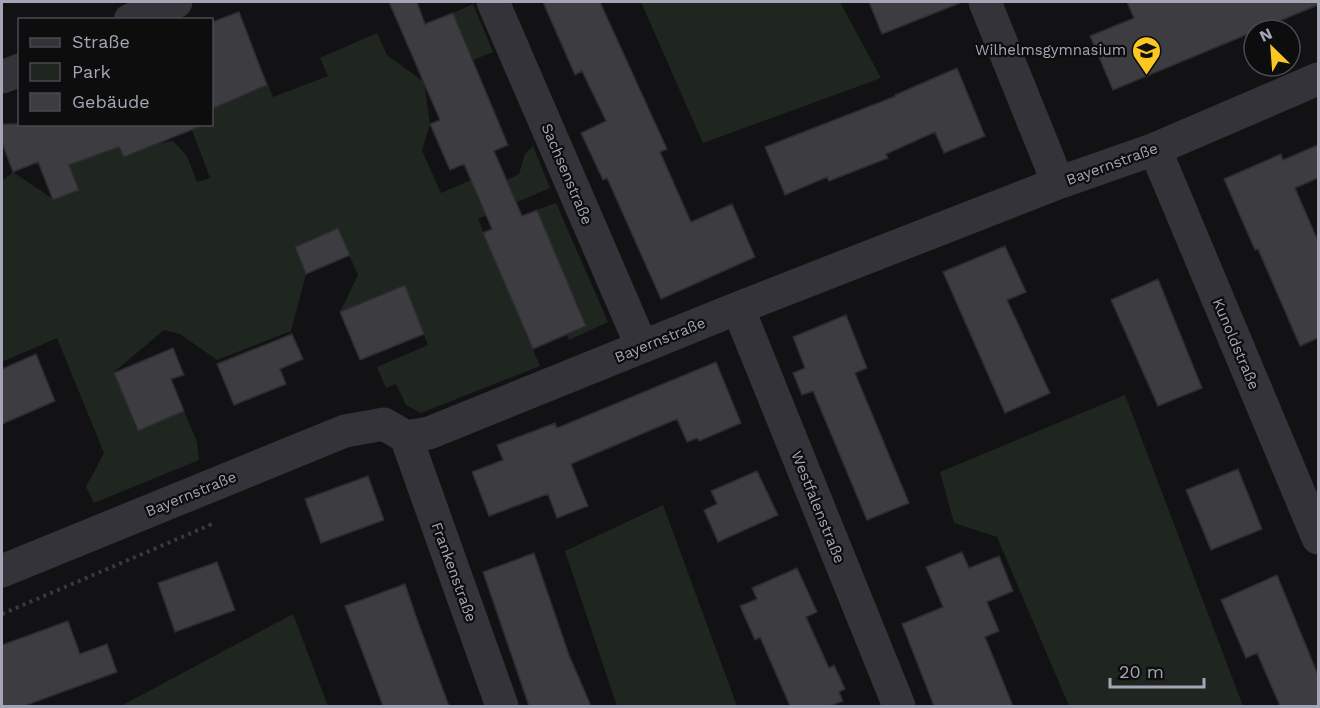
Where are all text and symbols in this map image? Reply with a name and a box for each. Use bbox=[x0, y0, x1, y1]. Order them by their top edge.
legend bbox=[18, 18, 213, 126]
north arrow bbox=[1242, 18, 1302, 78]
text: N bbox=[1256, 24, 1275, 46]
text: Straße bbox=[72, 31, 130, 52]
school or university icon: Wilhelmsgymnasium bbox=[1131, 34, 1163, 76]
place label: Wilhelmsgymnasium bbox=[975, 41, 1126, 59]
text: Park bbox=[72, 61, 111, 82]
text: Gebäude bbox=[72, 91, 150, 112]
street label: Sachsenstraße bbox=[538, 121, 596, 227]
street label: Bayernstraße bbox=[1064, 139, 1160, 189]
street label: Kunoldstraße bbox=[1209, 296, 1263, 392]
street label: Bayernstraße bbox=[612, 314, 708, 366]
street label: Westfalenstraße bbox=[787, 448, 849, 566]
street label: Bayernstraße bbox=[143, 468, 239, 520]
street label: Frankenstraße bbox=[428, 520, 480, 624]
scale bar bbox=[1110, 651, 1204, 689]
text: 20 m bbox=[1119, 661, 1164, 682]

